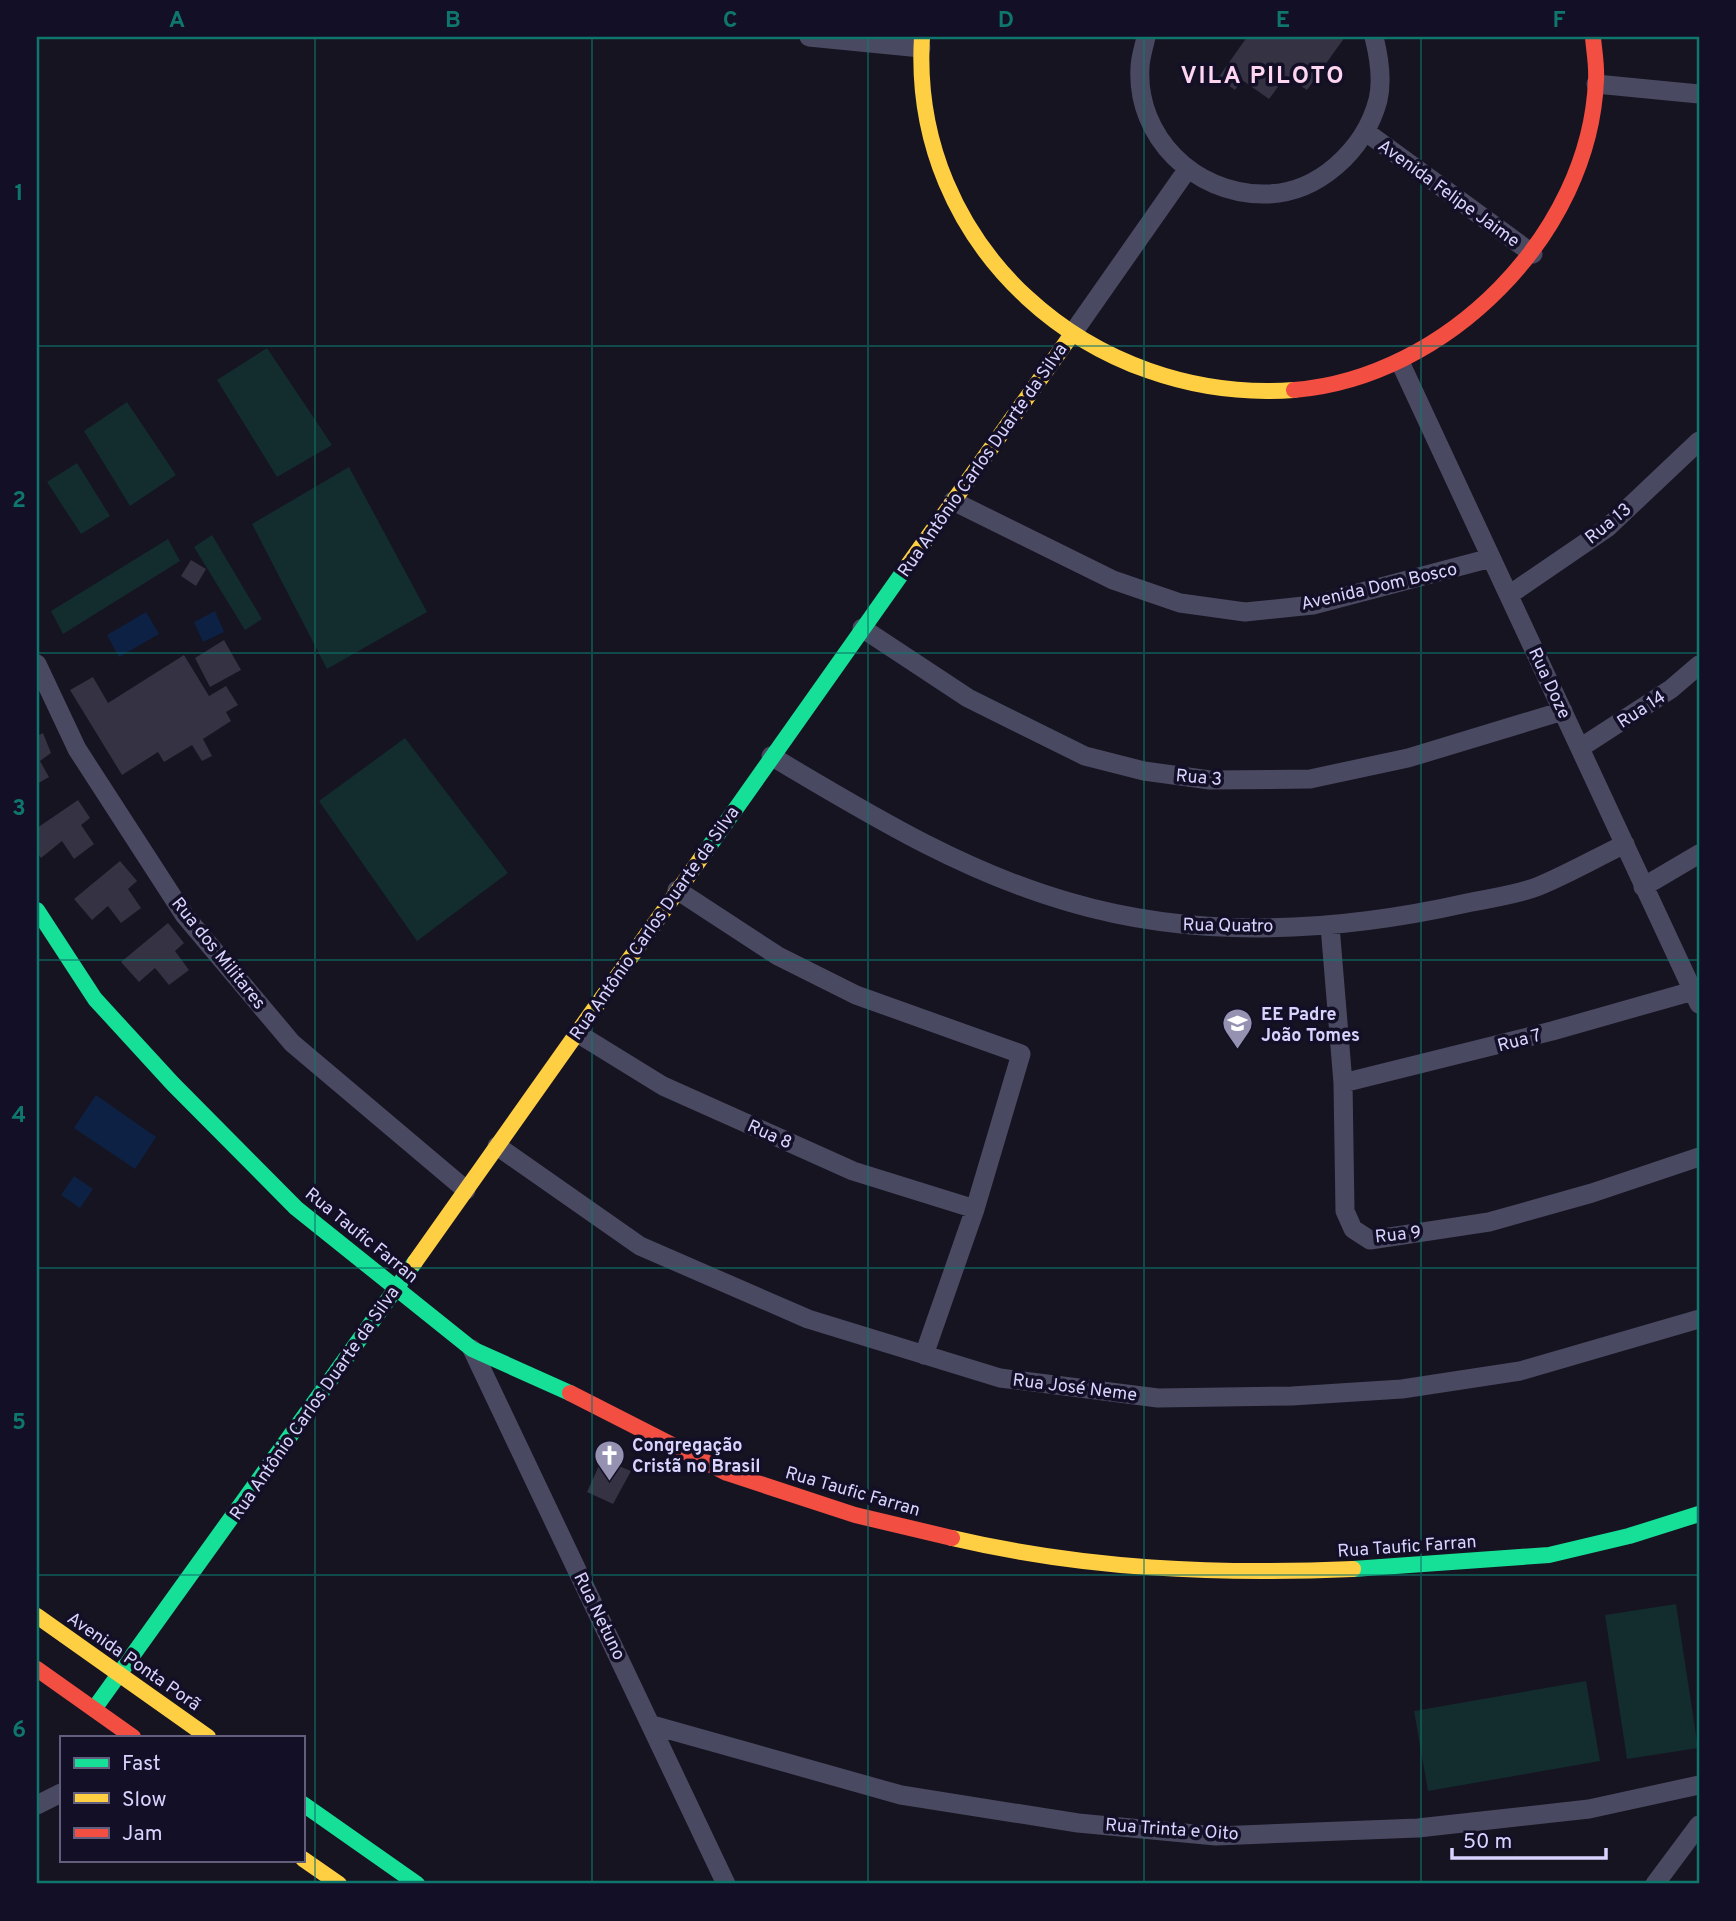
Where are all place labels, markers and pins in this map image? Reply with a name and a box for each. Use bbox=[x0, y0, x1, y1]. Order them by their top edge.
place label: EE Padre João Tomes bbox=[1261, 1004, 1360, 1048]
school or university icon: EE Padre João Tomes bbox=[1221, 1007, 1255, 1051]
place label: Congregação Cristã no Brasil bbox=[632, 1435, 760, 1479]
church icon: Congregação Cristã no Brasil bbox=[592, 1438, 626, 1482]

